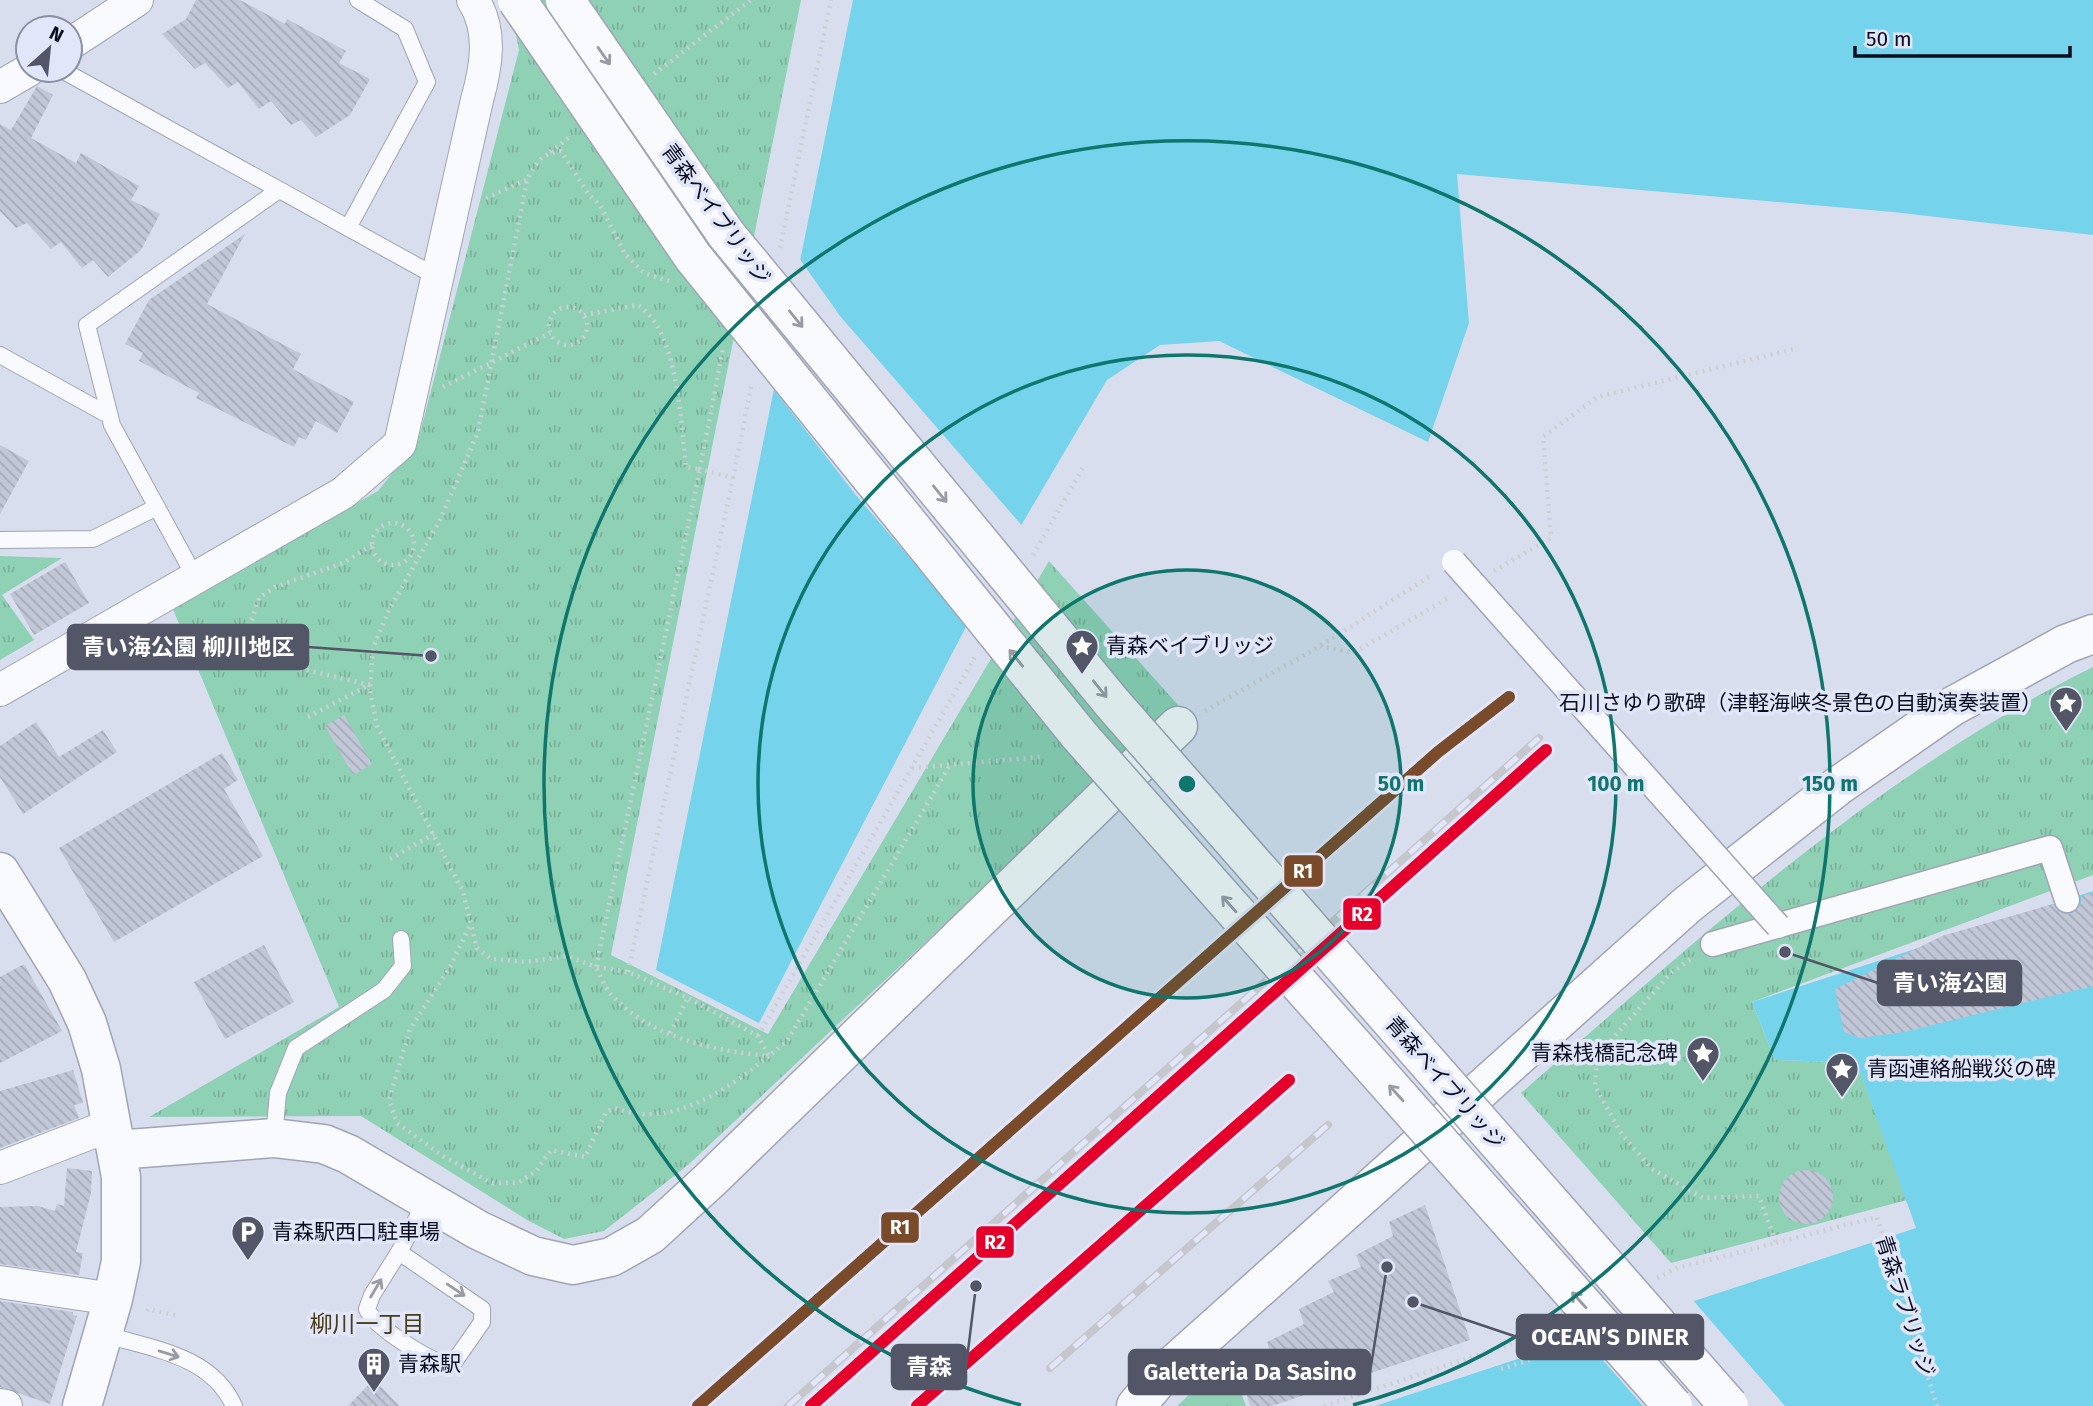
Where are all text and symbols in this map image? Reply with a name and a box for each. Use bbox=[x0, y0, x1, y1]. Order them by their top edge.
north arrow bbox=[14, 14, 84, 84]
scale bar bbox=[1855, 14, 2070, 58]
text: N bbox=[46, 21, 67, 47]
text: 50 m bbox=[1866, 26, 1912, 52]
one-way arrow bbox=[597, 46, 611, 65]
street label: 青森ベイブリッジ bbox=[656, 138, 776, 290]
one-way arrow bbox=[788, 309, 803, 327]
one-way arrow bbox=[932, 485, 948, 503]
callout: 青い海公園 柳川地区 bbox=[68, 625, 308, 669]
place icon: 青森ベイブリッジ bbox=[1063, 627, 1101, 676]
text: 青い海公園 柳川地区 bbox=[82, 633, 294, 661]
place label: 青森ベイブリッジ bbox=[1106, 633, 1274, 659]
one-way arrow bbox=[1009, 649, 1024, 667]
one-way arrow bbox=[1092, 680, 1108, 698]
place icon: 石川さゆり歌碑（津軽海峡冬景色の自動演奏装置） bbox=[2047, 684, 2085, 733]
place label: 石川さゆり歌碑（津軽海峡冬景色の自動演奏装置） bbox=[1559, 690, 2042, 716]
text: 50 m bbox=[1378, 771, 1424, 797]
text: 100 m bbox=[1587, 771, 1645, 797]
text: 150 m bbox=[1802, 771, 1858, 797]
centre of rings bbox=[1175, 772, 1199, 796]
line badge: R1 bbox=[1283, 854, 1324, 888]
text: R1 bbox=[1293, 860, 1313, 883]
one-way arrow bbox=[1221, 895, 1237, 913]
line badge: R2 bbox=[1342, 897, 1382, 931]
text: R2 bbox=[1351, 903, 1373, 926]
callout: 青い海公園 bbox=[1878, 961, 2021, 1005]
text: 青い海公園 bbox=[1893, 969, 2008, 997]
street label: 青森ベイブリッジ bbox=[1380, 1011, 1510, 1155]
place icon: 青森桟橋記念碑 bbox=[1684, 1034, 1722, 1083]
place label: 青森桟橋記念碑 bbox=[1531, 1040, 1678, 1066]
place icon: 青函連絡船戦災の碑 bbox=[1823, 1050, 1861, 1099]
place label: 青函連絡船戦災の碑 bbox=[1867, 1056, 2056, 1082]
one-way arrow bbox=[1388, 1084, 1404, 1102]
line badge: R1 bbox=[880, 1211, 920, 1244]
parking icon: 青森駅西口駐車場 bbox=[229, 1213, 267, 1262]
text: R1 bbox=[890, 1216, 910, 1239]
place label: 青森駅西口駐車場 bbox=[272, 1219, 440, 1245]
line badge: R2 bbox=[975, 1225, 1015, 1259]
text: R2 bbox=[984, 1231, 1006, 1254]
street label: 青森ラブリッジ bbox=[1870, 1232, 1940, 1380]
one-way arrow bbox=[370, 1279, 384, 1299]
one-way arrow bbox=[446, 1283, 465, 1297]
one-way arrow bbox=[1571, 1291, 1587, 1309]
district label: 柳川一丁目 bbox=[310, 1310, 425, 1338]
callout: OCEAN’S DINER bbox=[1517, 1315, 1703, 1359]
text: OCEAN’S DINER bbox=[1531, 1323, 1690, 1351]
building icon: 青森駅 bbox=[355, 1345, 393, 1394]
callout: 青森 bbox=[892, 1345, 966, 1389]
one-way arrow bbox=[157, 1349, 179, 1361]
callout: Galetteria Da Sasino bbox=[1129, 1350, 1370, 1394]
place label: 青森駅 bbox=[398, 1351, 461, 1377]
text: 青森 bbox=[906, 1353, 952, 1381]
text: Galetteria Da Sasino bbox=[1143, 1358, 1357, 1386]

